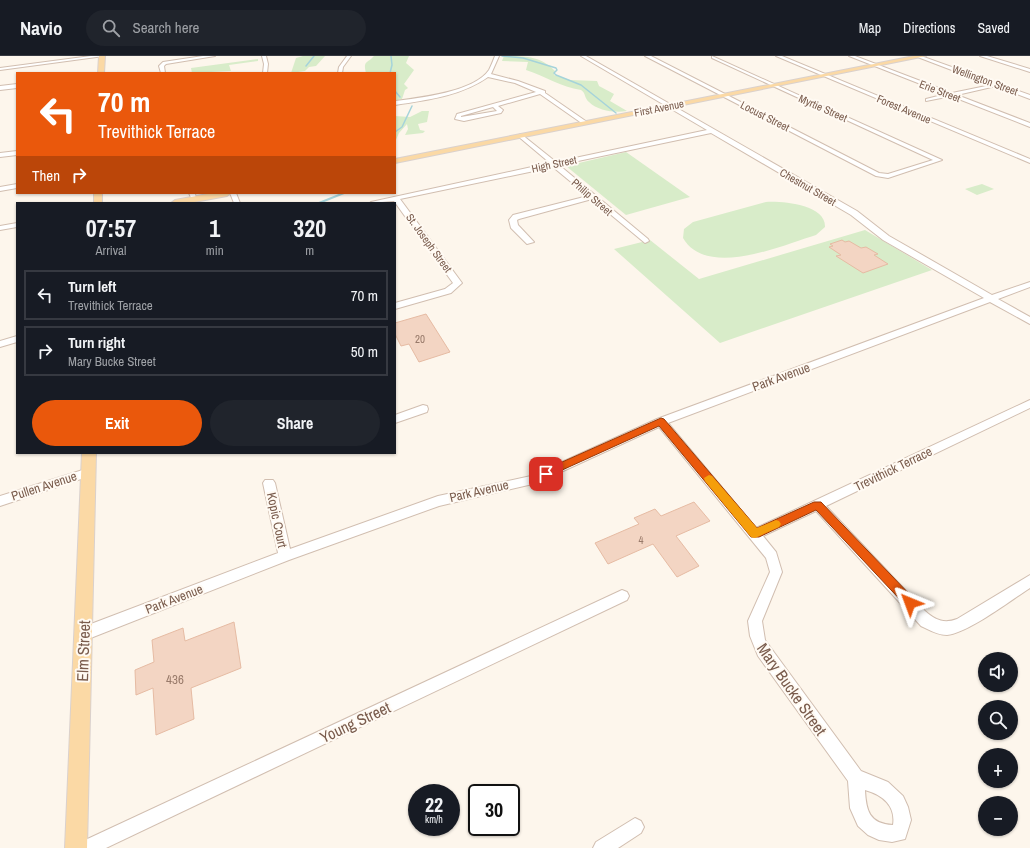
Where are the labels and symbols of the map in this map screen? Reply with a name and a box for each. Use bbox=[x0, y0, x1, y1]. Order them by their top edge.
street label: Wellington Street bbox=[950, 62, 1020, 99]
street label: Erie Street bbox=[917, 77, 963, 105]
street label: Myrtie Street bbox=[797, 91, 850, 125]
street label: Forest Avenue bbox=[875, 91, 933, 127]
street label: First Avenue bbox=[633, 96, 685, 120]
street label: Locust Street bbox=[738, 98, 792, 135]
street label: High Street bbox=[530, 152, 578, 176]
street label: Chestnut Street bbox=[777, 165, 839, 209]
street label: Philip Street bbox=[569, 175, 616, 219]
street label: St. Joseph Street bbox=[403, 211, 455, 276]
house number: 20 bbox=[415, 332, 425, 346]
street label: Park Avenue bbox=[750, 359, 812, 395]
street label: Trevithick Terrace bbox=[851, 443, 935, 495]
pin bbox=[529, 457, 563, 491]
street label: Pullen Avenue bbox=[9, 467, 79, 505]
street label: Park Avenue bbox=[448, 476, 510, 506]
street label: Kopic Court bbox=[263, 491, 291, 549]
house number: 4 bbox=[638, 533, 644, 547]
street label: Park Avenue bbox=[143, 580, 205, 618]
position arrow bbox=[889, 582, 931, 624]
street label: Elm Street bbox=[71, 620, 95, 682]
street label: Mary Bucke Street bbox=[752, 638, 832, 740]
house number: 436 bbox=[166, 671, 184, 688]
street label: Young Street bbox=[316, 696, 394, 748]
speed limit sign: 30 bbox=[468, 784, 520, 836]

